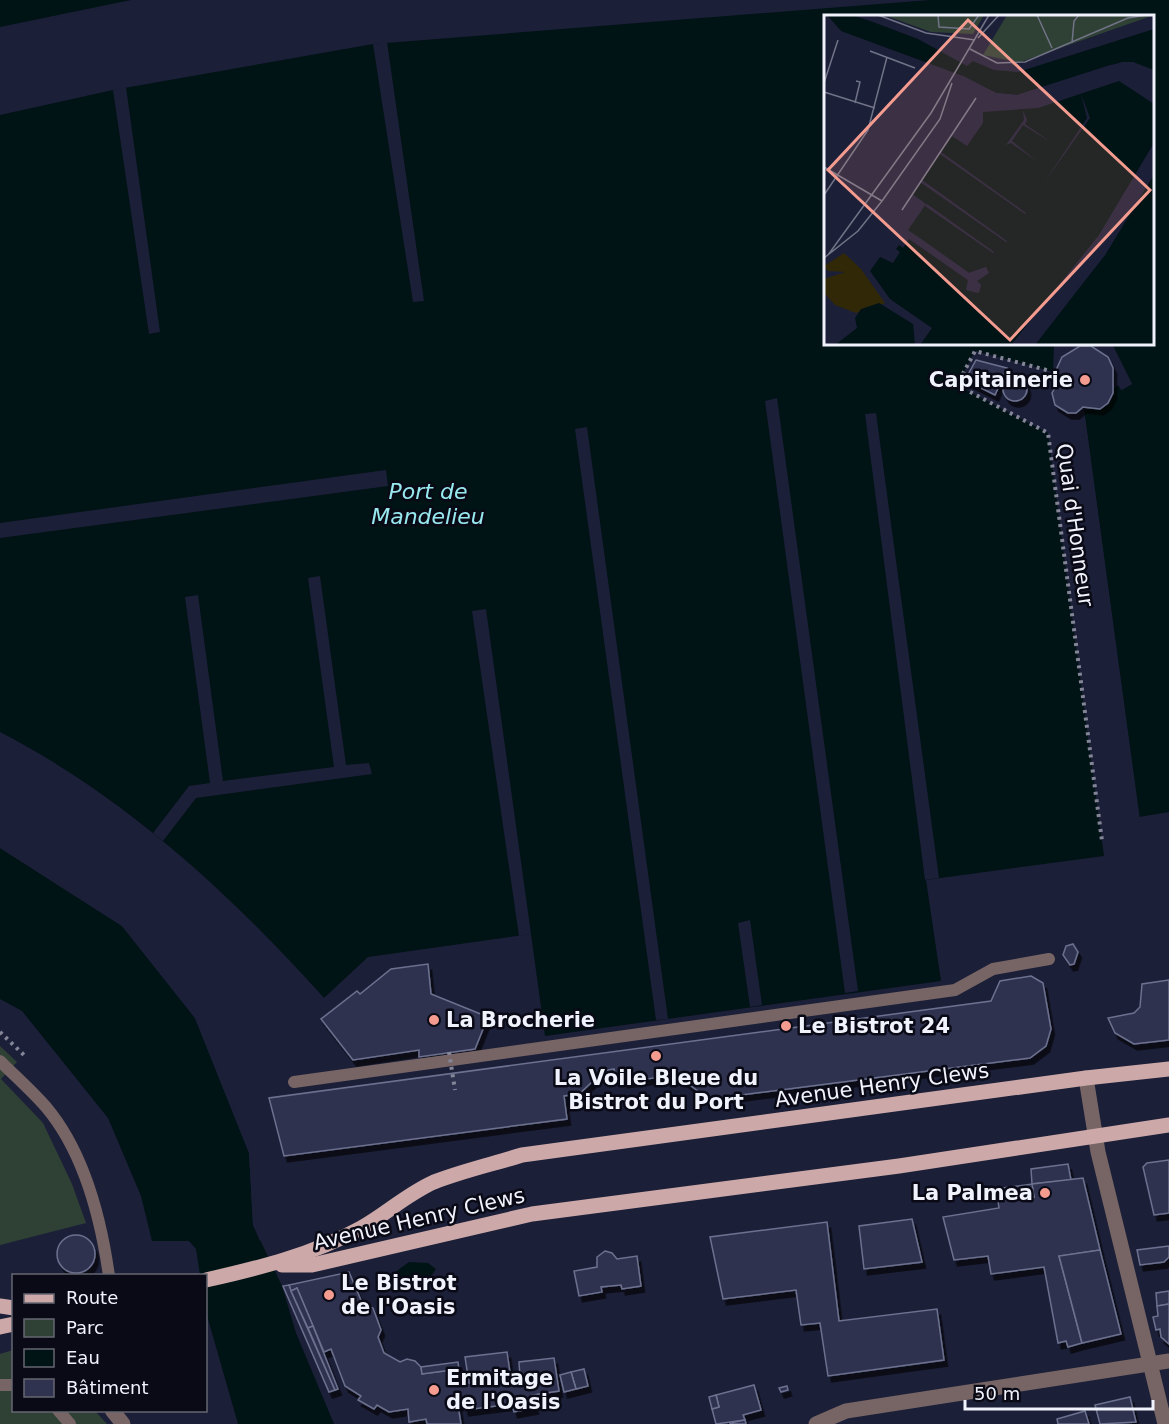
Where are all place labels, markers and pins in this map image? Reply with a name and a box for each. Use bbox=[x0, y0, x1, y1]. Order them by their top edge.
place label: Capitainerie bbox=[929, 368, 1073, 392]
marker: Capitainerie bbox=[1078, 373, 1092, 387]
place label: La Brocherie bbox=[446, 1008, 595, 1032]
marker: La Brocherie bbox=[427, 1013, 441, 1027]
place label: Le Bistrot 24 bbox=[798, 1014, 950, 1038]
marker: Le Bistrot 24 bbox=[779, 1019, 793, 1033]
marker: La Voile Bleue du Bistrot du Port bbox=[649, 1049, 663, 1063]
place label: La Voile Bleue du Bistrot du Port bbox=[554, 1066, 758, 1114]
place label: La Palmea bbox=[912, 1181, 1033, 1205]
marker: La Palmea bbox=[1038, 1186, 1052, 1200]
place label: Le Bistrot de l'Oasis bbox=[341, 1271, 457, 1319]
marker: Le Bistrot de l'Oasis bbox=[322, 1288, 336, 1302]
place label: Ermitage de l'Oasis bbox=[446, 1366, 560, 1414]
marker: Ermitage de l'Oasis bbox=[427, 1383, 441, 1397]

